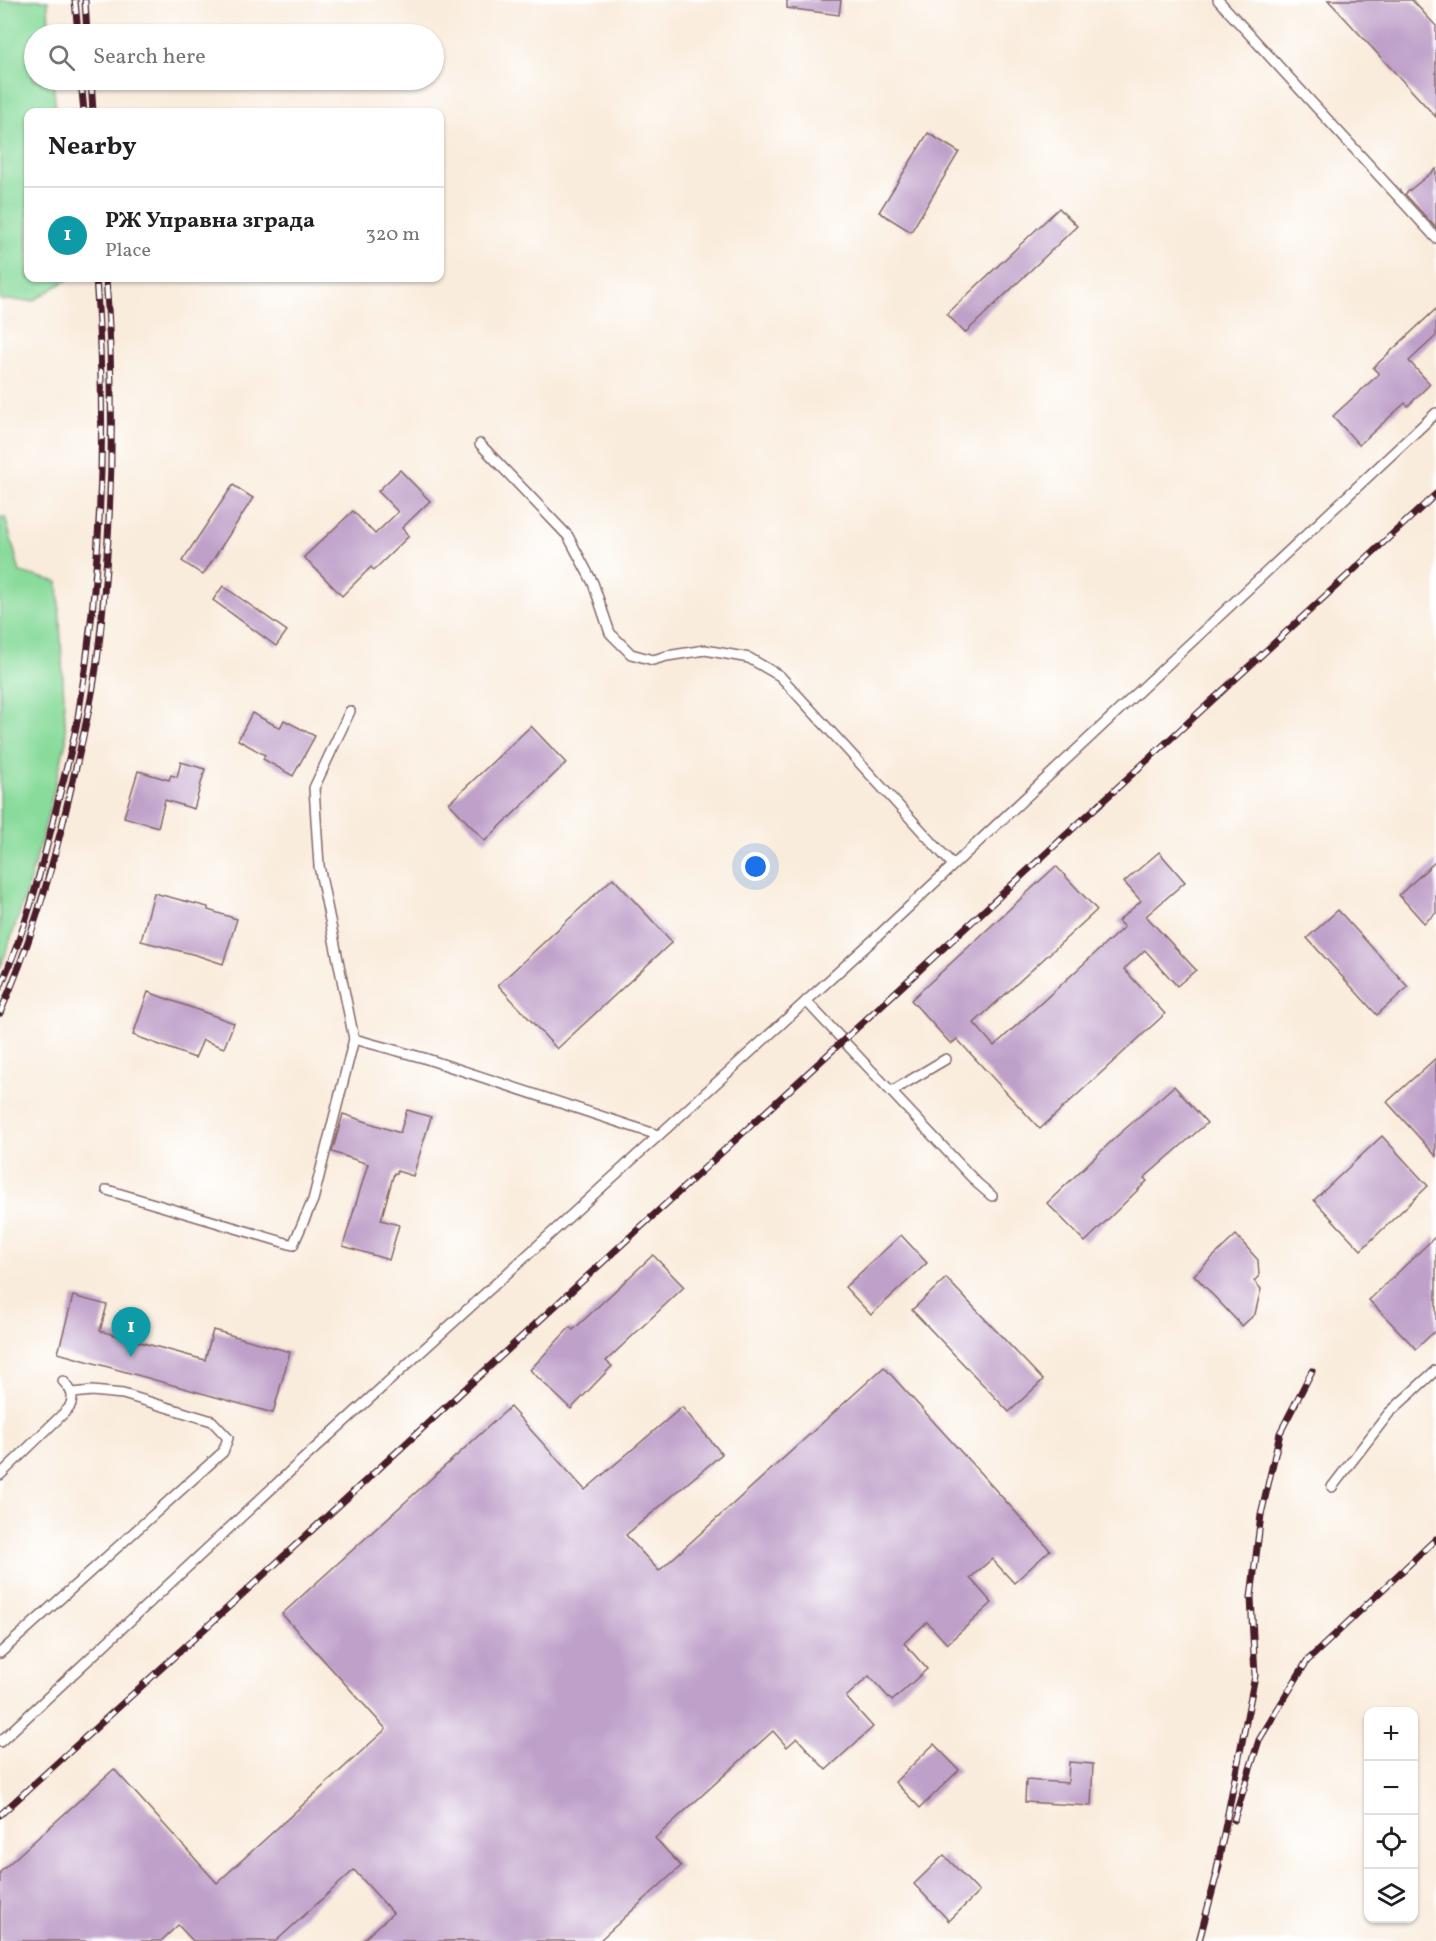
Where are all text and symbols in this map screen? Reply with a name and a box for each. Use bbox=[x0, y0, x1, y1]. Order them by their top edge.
search box bbox=[24, 24, 444, 90]
icon: search bbox=[45, 41, 78, 74]
text: Search here bbox=[93, 42, 206, 73]
text: Nearby bbox=[48, 129, 137, 165]
text: РЖ Управна зграда bbox=[105, 206, 315, 237]
text: 1 bbox=[63, 221, 72, 249]
text: 320 m bbox=[365, 221, 420, 249]
text: Place bbox=[105, 237, 151, 265]
your location bbox=[741, 852, 770, 881]
pin: 1 bbox=[112, 1308, 150, 1357]
map controls bbox=[1364, 1707, 1418, 1923]
button: + bbox=[1364, 1707, 1418, 1761]
button: − bbox=[1364, 1761, 1418, 1815]
button: locate bbox=[1364, 1815, 1418, 1869]
button: layers bbox=[1364, 1869, 1418, 1923]

